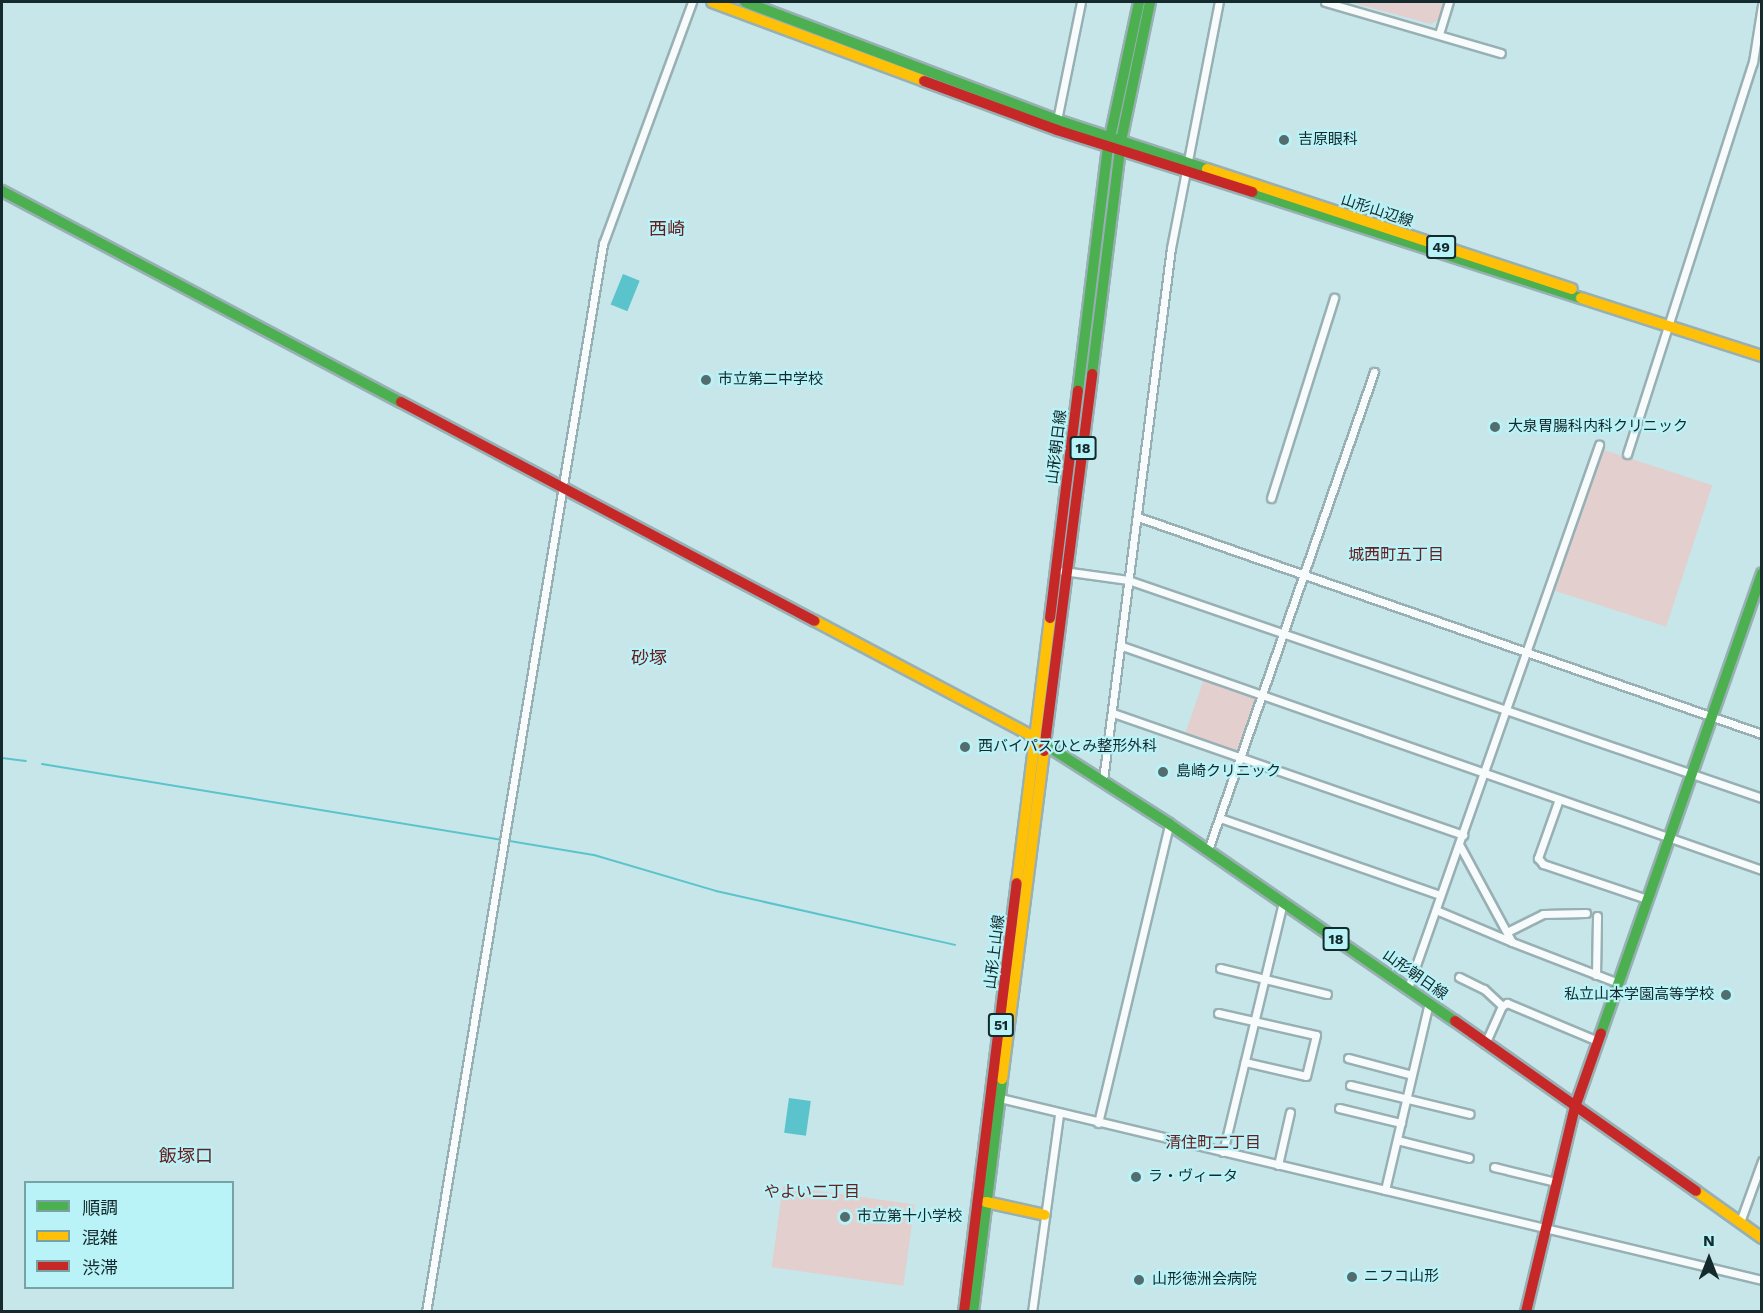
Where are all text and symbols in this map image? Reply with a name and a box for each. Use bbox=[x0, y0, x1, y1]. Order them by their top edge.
marker: 吉原眼科 bbox=[1275, 131, 1293, 149]
place label: 吉原眼科 bbox=[1298, 131, 1358, 149]
street label: 山形山辺線 bbox=[1339, 191, 1415, 231]
district label: 西崎 bbox=[649, 218, 685, 240]
road number: 49 bbox=[1426, 236, 1456, 258]
place label: 市立第二中学校 bbox=[718, 371, 823, 389]
marker: 市立第二中学校 bbox=[699, 373, 713, 387]
street label: 山形朝日線 bbox=[1043, 409, 1071, 485]
marker: 大泉胃腸科内科クリニック bbox=[1486, 418, 1504, 436]
place label: 大泉胃腸科内科クリニック bbox=[1508, 418, 1688, 436]
road number: 18 bbox=[1070, 437, 1096, 459]
district label: 城西町五丁目 bbox=[1348, 545, 1444, 565]
district label: 砂塚 bbox=[631, 647, 667, 669]
marker: 西バイパスひとみ整形外科 bbox=[956, 738, 974, 756]
place label: 西バイパスひとみ整形外科 bbox=[978, 738, 1158, 756]
marker: 島崎クリニック bbox=[1154, 763, 1172, 781]
place label: 島崎クリニック bbox=[1176, 763, 1281, 781]
street label: 山形上山線 bbox=[981, 914, 1009, 990]
road number: 18 bbox=[1322, 928, 1350, 950]
street label: 山形朝日線 bbox=[1379, 946, 1451, 1004]
place label: 私立山本学園高等学校 bbox=[1564, 986, 1714, 1004]
marker: 私立山本学園高等学校 bbox=[1719, 988, 1733, 1002]
road number: 51 bbox=[988, 1014, 1014, 1036]
district label: 清住町二丁目 bbox=[1165, 1133, 1261, 1153]
district label: 飯塚口 bbox=[159, 1145, 213, 1167]
place label: ラ・ヴィータ bbox=[1148, 1168, 1238, 1186]
marker: ラ・ヴィータ bbox=[1129, 1170, 1143, 1184]
legend bbox=[24, 1181, 234, 1289]
district label: やよい二丁目 bbox=[764, 1182, 860, 1202]
text: 順調 bbox=[82, 1197, 118, 1218]
place label: 市立第十小学校 bbox=[857, 1208, 962, 1226]
marker: 市立第十小学校 bbox=[838, 1210, 852, 1224]
text: 混雑 bbox=[82, 1227, 118, 1248]
north arrow bbox=[1679, 1229, 1739, 1289]
text: N bbox=[1703, 1231, 1715, 1250]
text: 渋滞 bbox=[82, 1257, 118, 1278]
place label: ニフコ山形 bbox=[1364, 1268, 1439, 1286]
marker: ニフコ山形 bbox=[1345, 1270, 1359, 1284]
marker: 山形徳洲会病院 bbox=[1130, 1271, 1148, 1289]
place label: 山形徳洲会病院 bbox=[1152, 1271, 1257, 1289]

